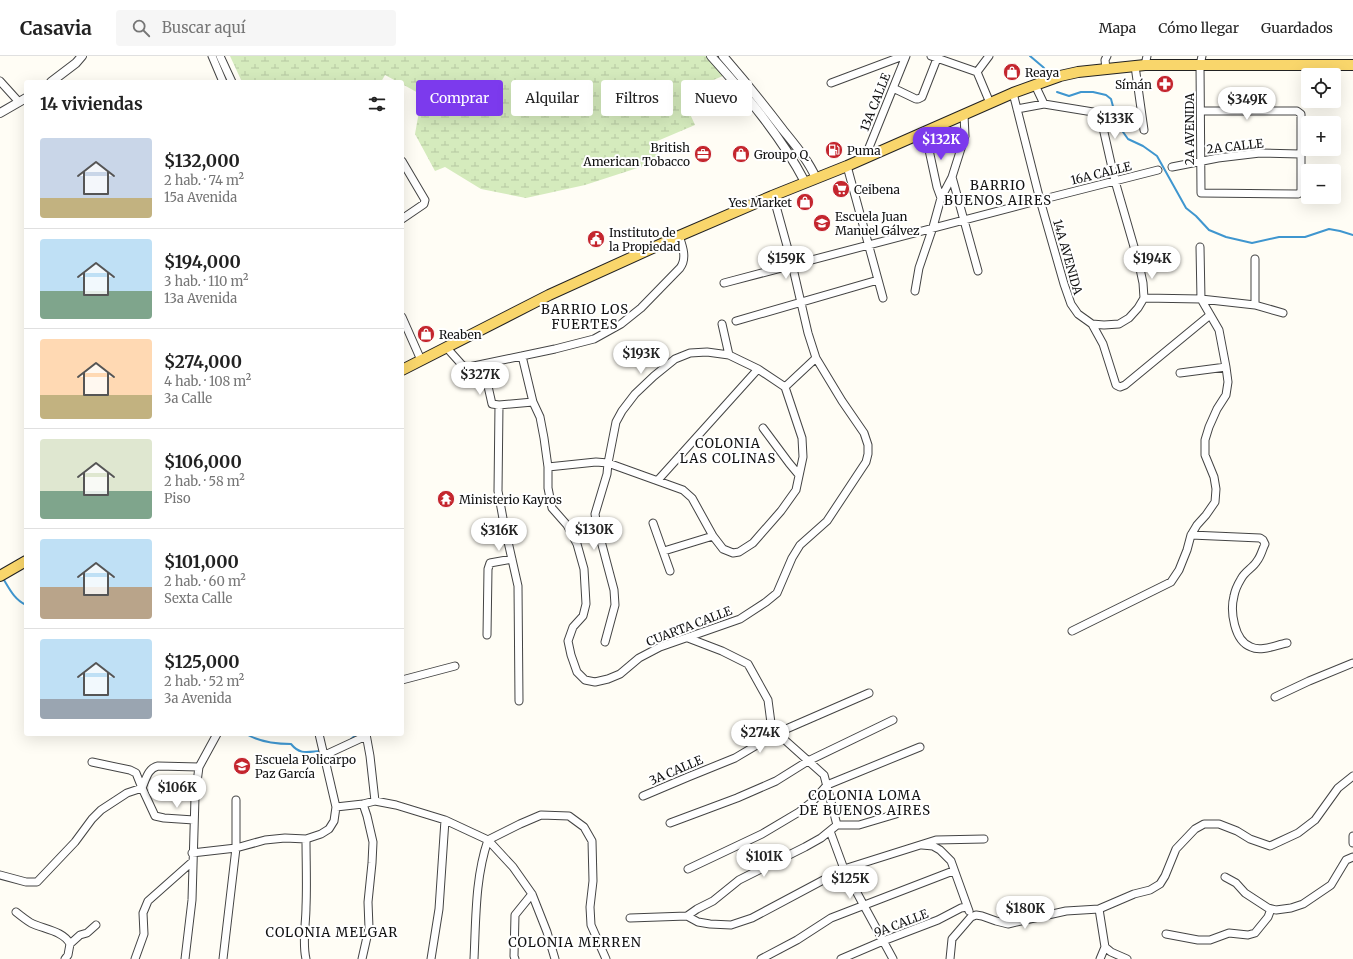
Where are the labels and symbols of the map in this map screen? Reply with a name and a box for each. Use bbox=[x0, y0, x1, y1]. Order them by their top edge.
shop icon: Reaya bbox=[1002, 62, 1022, 82]
place label: Reaya bbox=[1025, 65, 1060, 80]
street label: 13A CALLE bbox=[857, 70, 894, 133]
pharmacy icon: Símán bbox=[1155, 74, 1175, 94]
place label: Símán bbox=[1115, 77, 1152, 92]
pin: $349K bbox=[1219, 87, 1275, 121]
street label: 2A AVENIDA bbox=[1182, 92, 1197, 165]
pin: $133K bbox=[1087, 106, 1143, 140]
pin: $132K bbox=[913, 127, 969, 161]
street label: 2A CALLE bbox=[1206, 136, 1265, 156]
place label: British American Tobacco bbox=[582, 140, 690, 169]
fuel station icon: Puma bbox=[824, 140, 844, 160]
place label: Puma bbox=[847, 143, 881, 158]
office icon: British American Tobacco bbox=[693, 144, 713, 164]
shop icon: Groupo Q bbox=[731, 144, 751, 164]
place label: Groupo Q bbox=[754, 147, 809, 162]
street label: 16A CALLE bbox=[1069, 158, 1133, 188]
district label: BARRIO BUENOS AIRES bbox=[944, 177, 1052, 209]
supermarket icon: Ceibena bbox=[831, 179, 851, 199]
place label: Ceibena bbox=[854, 182, 900, 197]
shop icon: Yes Market bbox=[795, 192, 815, 212]
place label: Yes Market bbox=[727, 195, 792, 210]
place label: Escuela Juan Manuel Gálvez bbox=[835, 209, 920, 238]
school or university icon: Escuela Juan Manuel Gálvez bbox=[812, 213, 832, 233]
street label: 14A AVENIDA bbox=[1050, 218, 1086, 297]
place label: Instituto de la Propiedad bbox=[609, 225, 680, 254]
public building icon: Instituto de la Propiedad bbox=[586, 229, 606, 249]
pin: $159K bbox=[758, 246, 814, 280]
pin: $194K bbox=[1124, 246, 1180, 280]
district label: BARRIO LOS FUERTES bbox=[541, 301, 629, 333]
shop icon: Reaben bbox=[416, 324, 436, 344]
place label: Reaben bbox=[439, 327, 482, 342]
pin: $193K bbox=[613, 341, 669, 375]
pin: $327K bbox=[452, 362, 508, 396]
district label: COLONIA LAS COLINAS bbox=[680, 435, 776, 467]
temple icon: Ministerio Kayros bbox=[436, 489, 456, 509]
place label: Ministerio Kayros bbox=[459, 492, 562, 507]
pin: $130K bbox=[566, 517, 622, 551]
pin: $316K bbox=[471, 518, 527, 552]
street label: CUARTA CALLE bbox=[644, 603, 734, 649]
pin: $274K bbox=[732, 720, 788, 754]
place label: Escuela Policarpo Paz García bbox=[255, 752, 356, 781]
street label: 3A CALLE bbox=[647, 752, 705, 788]
school or university icon: Escuela Policarpo Paz García bbox=[232, 756, 252, 776]
pin: $106K bbox=[149, 775, 205, 809]
district label: COLONIA LOMA DE BUENOS AIRES bbox=[799, 787, 931, 819]
pin: $101K bbox=[736, 844, 792, 878]
pin: $125K bbox=[822, 866, 878, 900]
pin: $180K bbox=[997, 896, 1053, 930]
street label: 9A CALLE bbox=[872, 906, 930, 940]
district label: COLONIA MELGAR bbox=[266, 924, 398, 941]
district label: COLONIA MERREN bbox=[508, 934, 642, 951]

